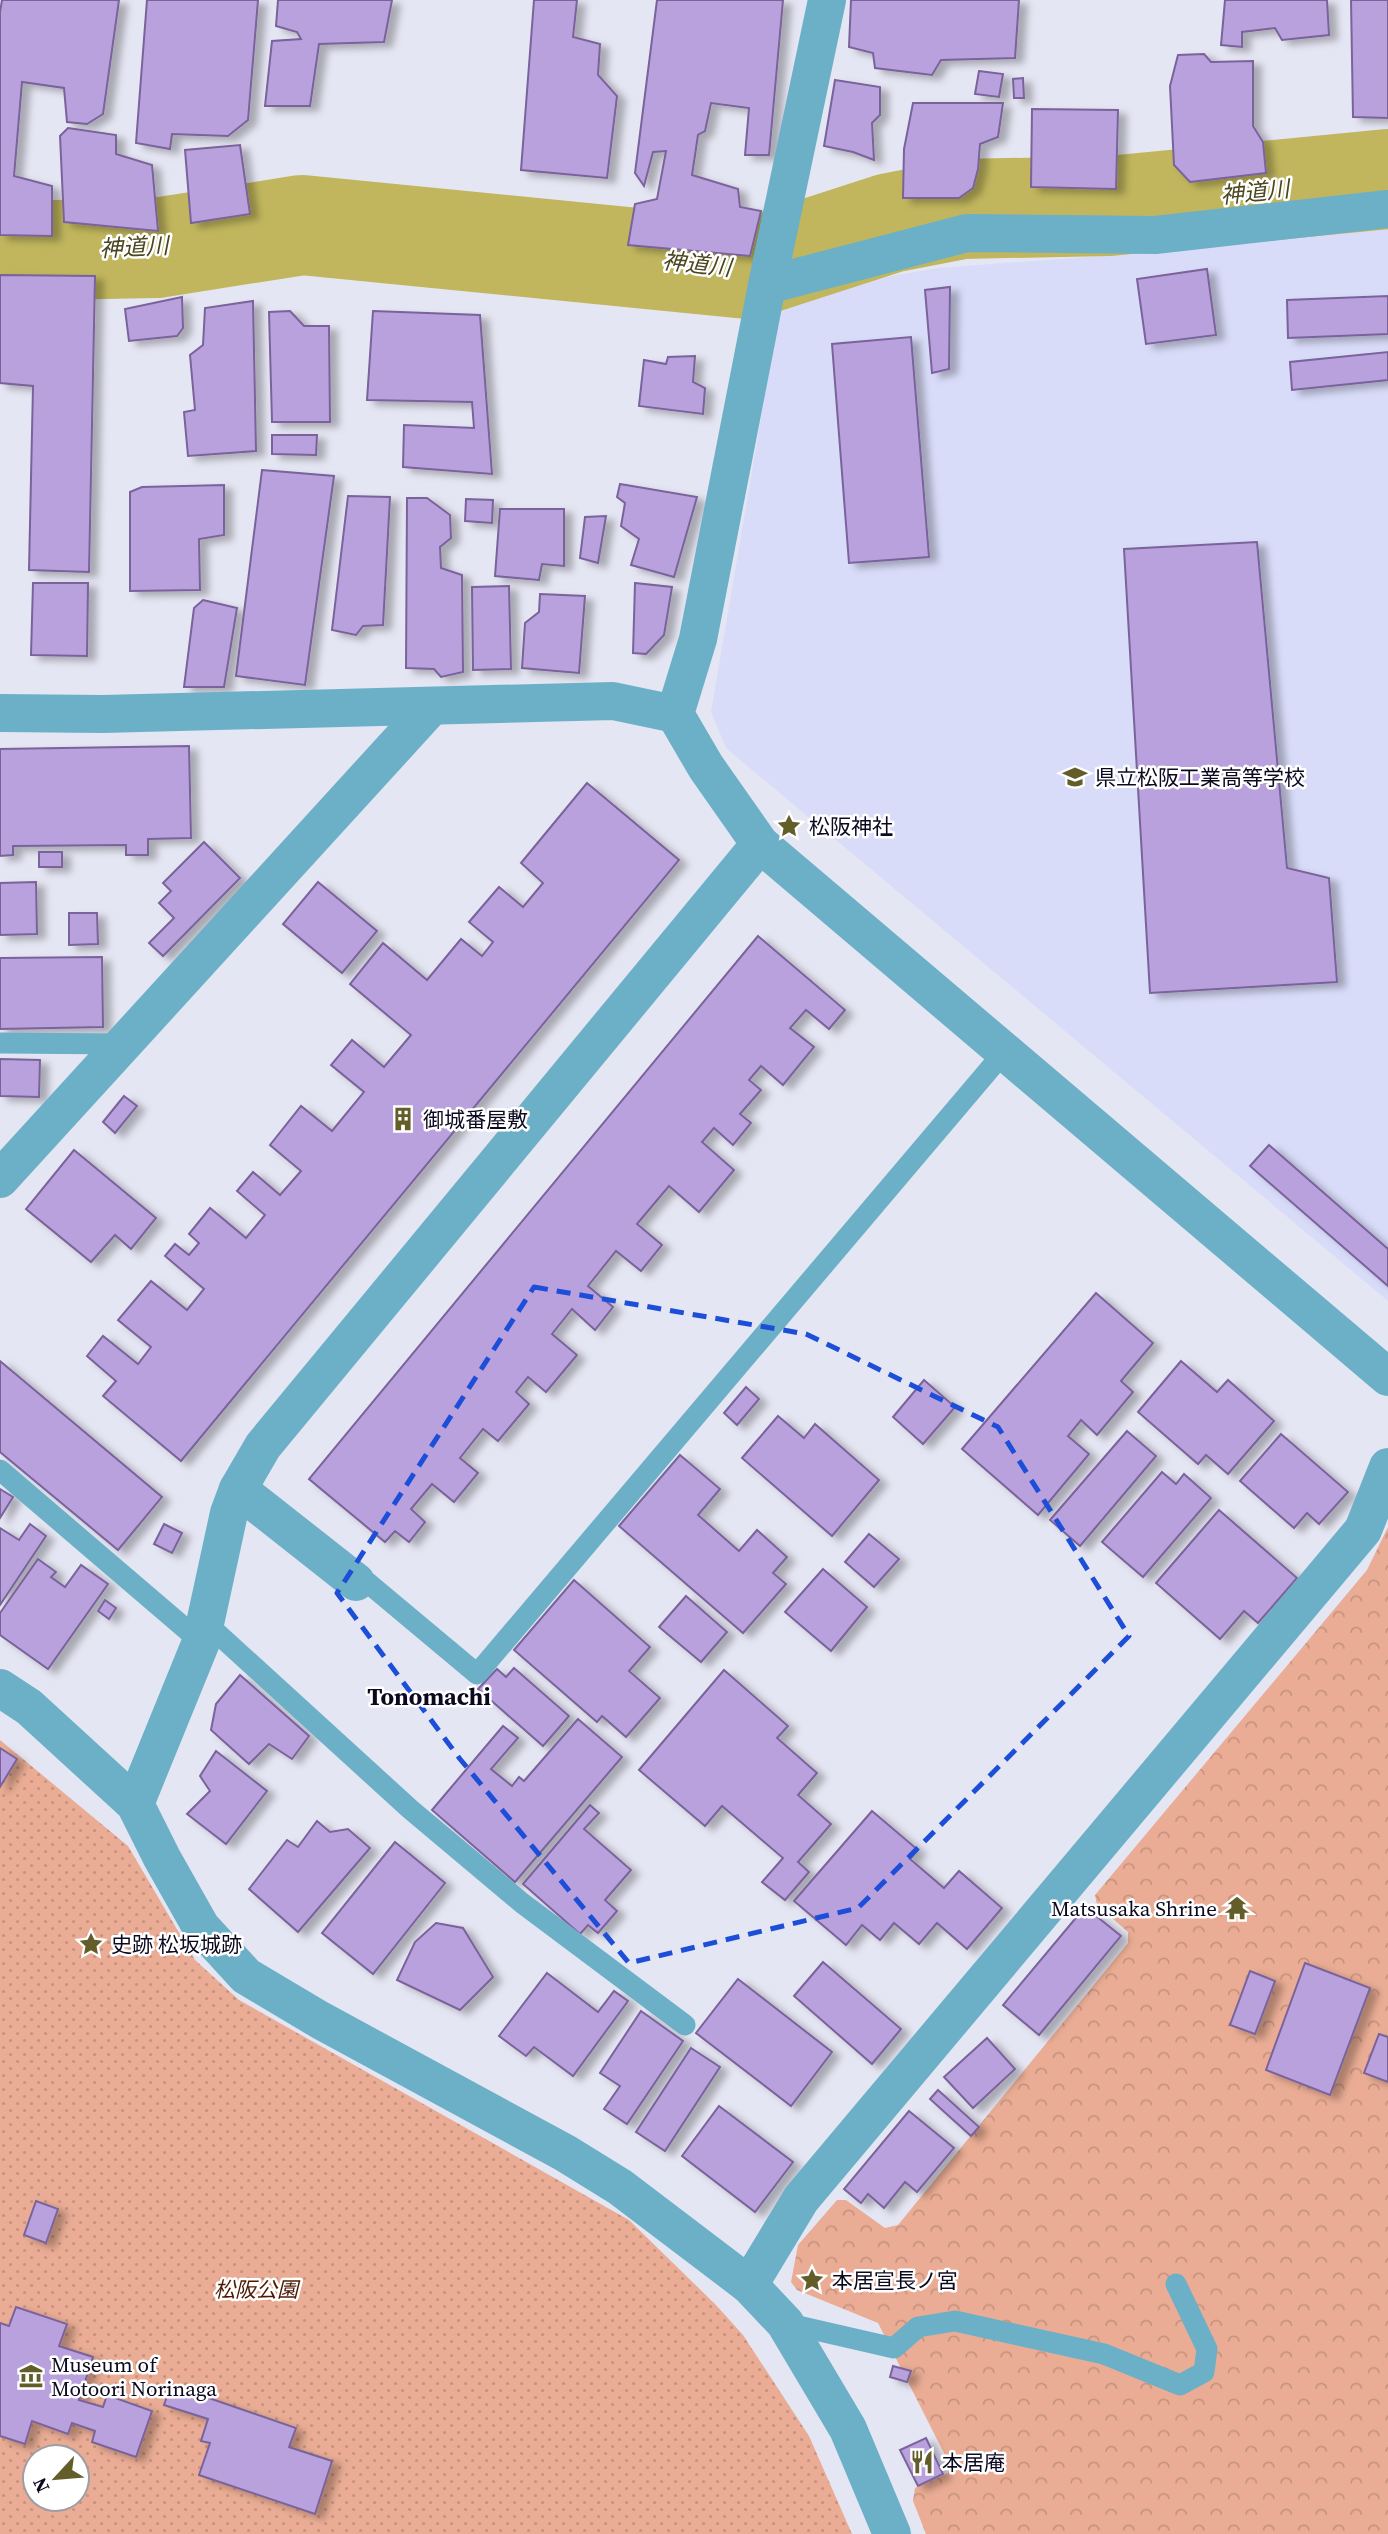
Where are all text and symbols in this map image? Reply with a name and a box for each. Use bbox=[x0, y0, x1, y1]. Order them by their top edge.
water label: 神道川 bbox=[1219, 172, 1294, 212]
water label: 神道川 bbox=[99, 229, 172, 265]
water label: 神道川 bbox=[661, 244, 736, 284]
school or university icon: 県立松阪工業高等学校 bbox=[1061, 763, 1089, 791]
place label: 県立松阪工業高等学校 bbox=[1095, 763, 1305, 792]
place icon: 松阪神社 bbox=[775, 812, 803, 840]
place label: 松阪神社 bbox=[809, 812, 893, 841]
building icon: 御城番屋敷 bbox=[389, 1105, 417, 1133]
place label: 御城番屋敷 bbox=[423, 1105, 528, 1134]
district label: Tonomachi bbox=[367, 1680, 491, 1713]
place label: Matsusaka Shrine bbox=[1051, 1894, 1217, 1923]
temple icon: Matsusaka Shrine bbox=[1223, 1894, 1251, 1922]
place icon: 史跡 松坂城跡 bbox=[77, 1930, 105, 1958]
place label: 史跡 松坂城跡 bbox=[111, 1930, 242, 1959]
place icon: 本居宣長ノ宮 bbox=[798, 2266, 826, 2294]
place label: 本居宣長ノ宮 bbox=[832, 2266, 958, 2295]
park label: 松阪公園 bbox=[214, 2275, 301, 2304]
place label: Museum of Motoori Norinaga bbox=[51, 2350, 217, 2403]
museum icon: Museum of Motoori Norinaga bbox=[17, 2362, 45, 2390]
north arrow bbox=[21, 2443, 91, 2513]
restaurant icon: 本居庵 bbox=[908, 2448, 936, 2476]
place label: 本居庵 bbox=[942, 2448, 1005, 2477]
text: N bbox=[26, 2473, 55, 2497]

